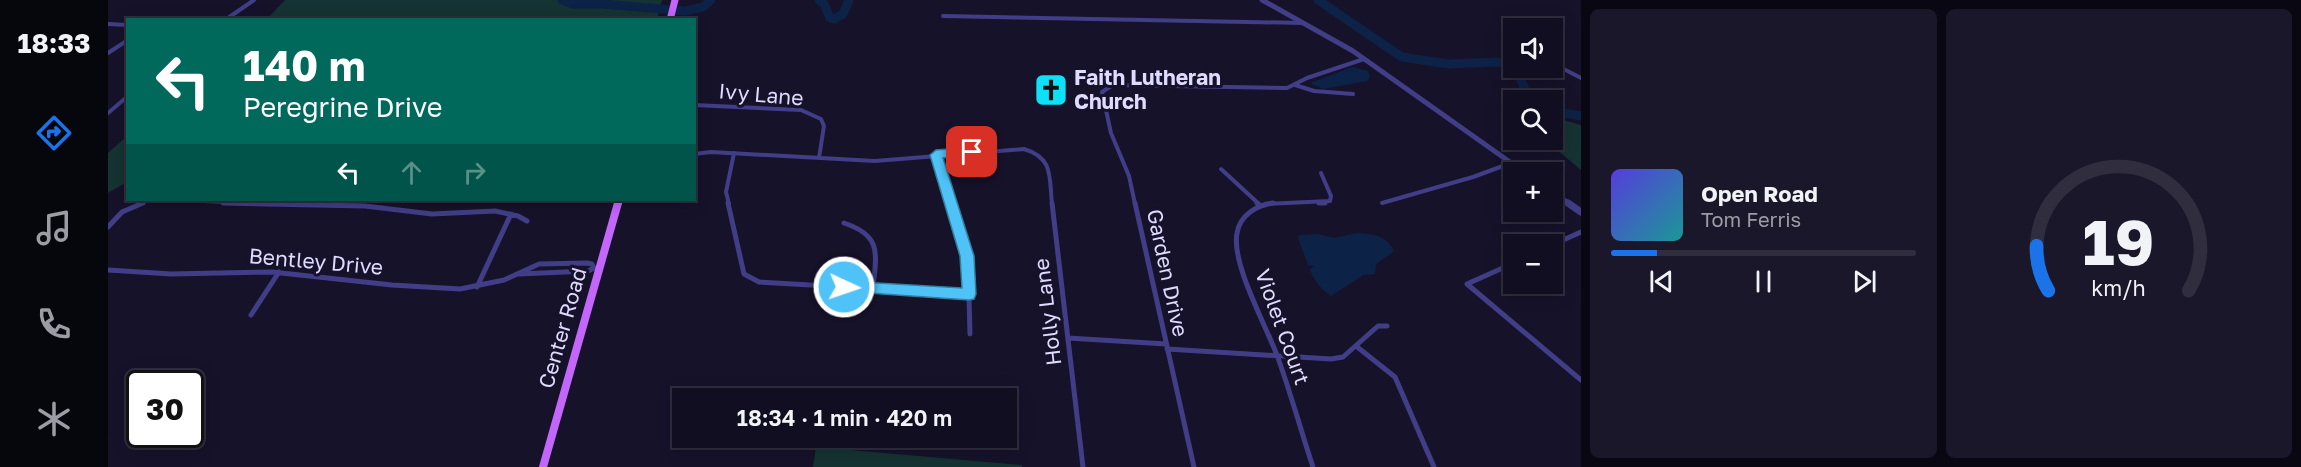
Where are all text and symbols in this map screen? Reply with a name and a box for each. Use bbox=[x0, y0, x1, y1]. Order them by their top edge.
map controls bbox=[1503, 18, 1563, 294]
button: sound bbox=[1503, 18, 1563, 78]
text: 18:33 bbox=[18, 27, 90, 59]
text: 140 m bbox=[243, 40, 365, 90]
icon: left bbox=[144, 42, 222, 120]
place label: Faith Lutheran Church bbox=[1074, 64, 1221, 114]
church icon: Faith Lutheran Church bbox=[1033, 72, 1069, 108]
street label: Ivy Lane bbox=[718, 77, 805, 111]
button: search bbox=[1503, 90, 1563, 150]
text: Peregrine Drive bbox=[243, 91, 442, 123]
icon: directions bbox=[33, 112, 75, 154]
pin bbox=[946, 126, 997, 177]
icon: arrive bbox=[955, 135, 988, 168]
icon: left bbox=[332, 156, 365, 189]
icon: ahead bbox=[395, 156, 428, 189]
icon: right bbox=[458, 156, 491, 189]
button: + bbox=[1503, 162, 1563, 222]
text: Open Road bbox=[1701, 180, 1818, 207]
text: 19 bbox=[2083, 204, 2155, 279]
icon: music bbox=[33, 207, 75, 249]
street label: Garden Drive bbox=[1142, 207, 1194, 339]
text: Tom Ferris bbox=[1701, 207, 1801, 231]
button: − bbox=[1503, 234, 1563, 294]
street label: Bentley Drive bbox=[248, 242, 384, 280]
position arrow bbox=[812, 255, 876, 319]
street label: Holly Lane bbox=[1028, 257, 1066, 367]
street label: Center Road bbox=[532, 264, 592, 391]
street label: Violet Court bbox=[1250, 265, 1316, 388]
icon: previous bbox=[1645, 265, 1678, 298]
icon: pause bbox=[1747, 265, 1780, 298]
icon: next bbox=[1848, 265, 1881, 298]
text: km/h bbox=[2091, 275, 2146, 301]
icon: phone bbox=[33, 303, 75, 345]
speed limit sign: 30 bbox=[126, 370, 204, 448]
icon: climate bbox=[33, 398, 75, 440]
text: 18:34 · 1 min · 420 m bbox=[737, 404, 952, 431]

